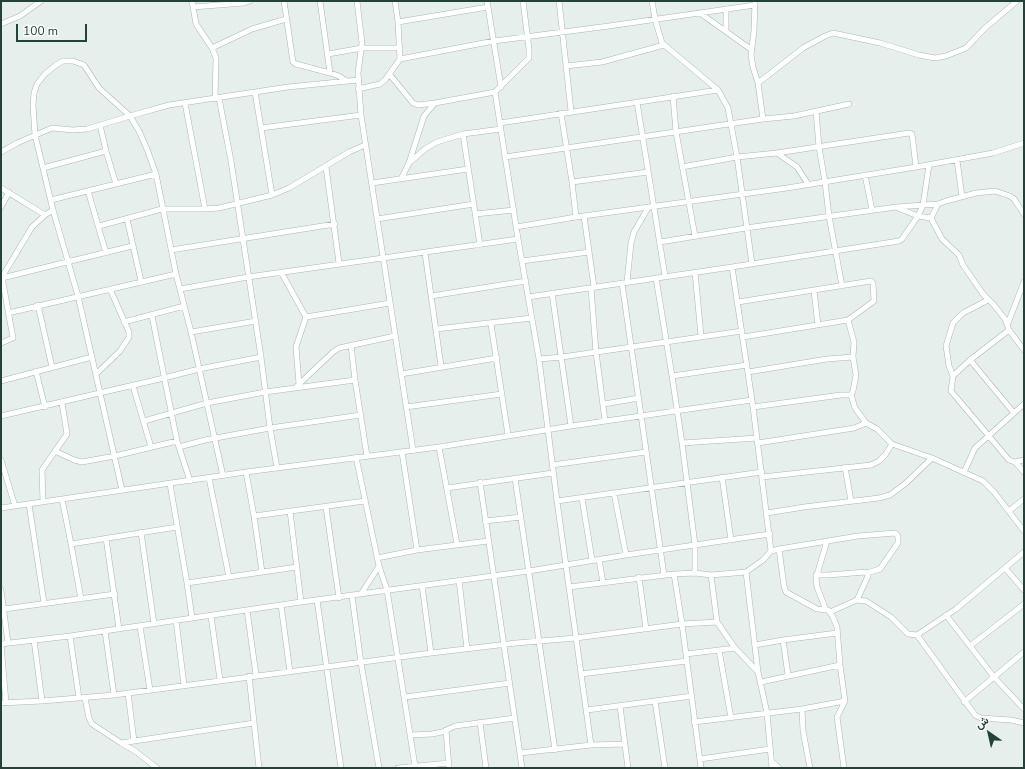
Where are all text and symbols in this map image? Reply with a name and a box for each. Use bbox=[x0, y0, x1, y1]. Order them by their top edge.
scale bar bbox=[18, 16, 89, 42]
text: 100 m bbox=[23, 23, 58, 39]
north arrow bbox=[969, 713, 1009, 753]
text: ش bbox=[972, 713, 992, 733]

